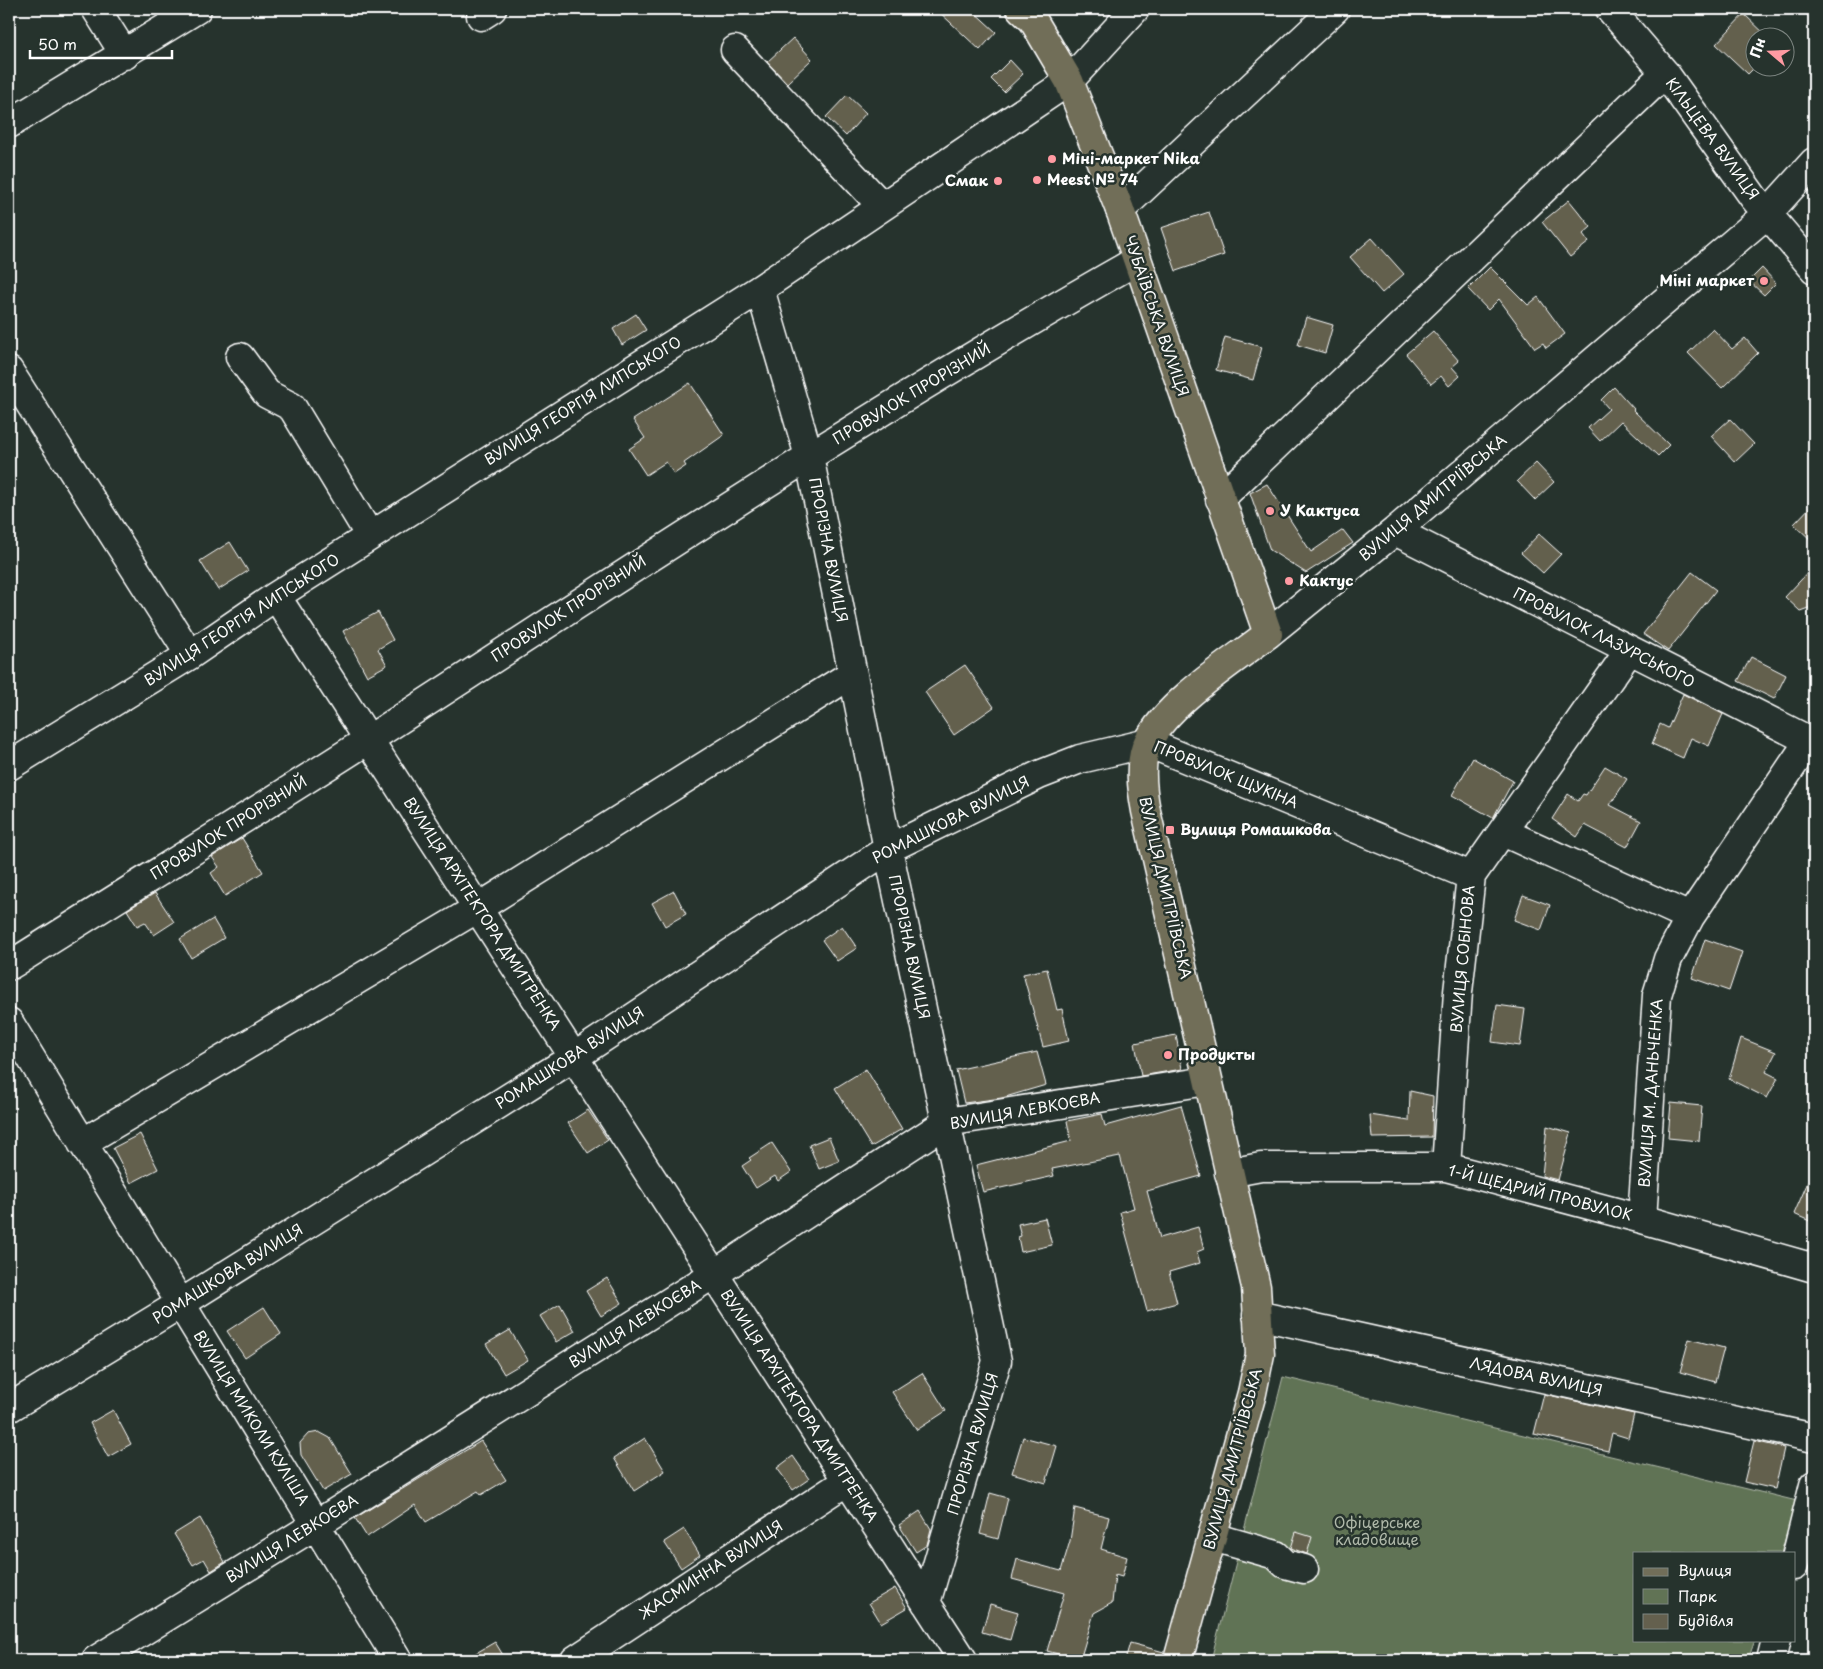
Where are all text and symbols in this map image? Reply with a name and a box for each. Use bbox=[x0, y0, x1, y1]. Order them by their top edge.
scale bar bbox=[30, 28, 172, 60]
north arrow bbox=[1746, 28, 1796, 78]
text: 50 m bbox=[38, 32, 77, 55]
text: Пн bbox=[1744, 35, 1770, 61]
street label: КІЛЬЦЕВА ВУЛИЦЯ bbox=[1661, 72, 1766, 204]
place label: Міні-маркет Nika bbox=[1062, 146, 1201, 169]
marker: Міні-маркет Nika bbox=[1046, 153, 1058, 165]
place label: Meest № 74 bbox=[1047, 167, 1138, 190]
place label: Смак bbox=[945, 168, 988, 191]
marker: Meest № 74 bbox=[1031, 174, 1043, 186]
marker: Смак bbox=[992, 175, 1004, 187]
street label: ЧУБАЇВСЬКА ВУЛИЦЯ bbox=[1119, 232, 1196, 399]
place label: Міні маркет bbox=[1660, 268, 1755, 291]
marker: Міні маркет bbox=[1758, 275, 1770, 287]
street label: ВУЛИЦЯ ГЕОРГІЯ ЛИПСЬКОГО bbox=[479, 329, 685, 470]
street label: ПРОВУЛОК ПРОРІЗНИЙ bbox=[828, 336, 995, 449]
street label: ВУЛИЦЯ ДМИТРІЇВСЬКА bbox=[1353, 428, 1511, 566]
street label: ПРОРІЗНА ВУЛИЦЯ bbox=[804, 475, 855, 624]
place label: У Кактуса bbox=[1280, 498, 1360, 521]
marker: У Кактуса bbox=[1264, 505, 1276, 517]
street label: ВУЛИЦЯ ГЕОРГІЯ ЛИПСЬКОГО bbox=[139, 547, 343, 691]
street label: ПРОВУЛОК ПРОРІЗНИЙ bbox=[486, 549, 650, 667]
place label: Кактус bbox=[1299, 568, 1354, 591]
marker: Кактус bbox=[1283, 575, 1295, 587]
street label: ПРОВУЛОК ЛАЗУРСЬКОГО bbox=[1510, 581, 1700, 693]
street label: ПРОВУЛОК ЩУКІНА bbox=[1151, 734, 1302, 813]
street label: ПРОВУЛОК ПРОРІЗНИЙ bbox=[145, 769, 311, 884]
street label: РОМАШКОВА ВУЛИЦЯ bbox=[868, 769, 1033, 868]
street label: ВУЛИЦЯ АРХІТЕКТОРА ДМИТРЕНКА bbox=[399, 792, 568, 1034]
street label: ВУЛИЦЯ ДМИТРІЇВСЬКА bbox=[1134, 794, 1199, 981]
place label: Вулиця Ромашкова bbox=[1180, 817, 1332, 840]
marker: Вулиця Ромашкова bbox=[1164, 824, 1176, 836]
street label: ПРОРІЗНА ВУЛИЦЯ bbox=[884, 872, 937, 1021]
street label: ВУЛИЦЯ СОБІНОВА bbox=[1444, 884, 1479, 1034]
street label: ВУЛИЦЯ М. ДАНЬЧЕНКА bbox=[1631, 998, 1668, 1188]
street label: РОМАШКОВА ВУЛИЦЯ bbox=[490, 1000, 648, 1114]
place label: Продукты bbox=[1178, 1042, 1255, 1065]
marker: Продукты bbox=[1162, 1049, 1174, 1061]
street label: ВУЛИЦЯ ЛЕВКОЄВА bbox=[948, 1085, 1102, 1134]
street label: 1-Й ЩЕДРИЙ ПРОВУЛОК bbox=[1446, 1158, 1635, 1226]
street label: РОМАШКОВА ВУЛИЦЯ bbox=[148, 1217, 307, 1328]
street label: ВУЛИЦЯ ЛЕВКОЄВА bbox=[564, 1273, 705, 1373]
street label: ВУЛИЦЯ АРХІТЕКТОРА ДМИТРЕНКА bbox=[716, 1284, 885, 1526]
street label: ВУЛИЦЯ МИКОЛИ КУЛІША bbox=[189, 1325, 316, 1509]
street label: ЛЯДОВА ВУЛИЦЯ bbox=[1468, 1350, 1605, 1401]
street label: ВУЛИЦЯ ДМИТРІЇВСЬКА bbox=[1196, 1366, 1267, 1552]
street label: ПРОРІЗНА ВУЛИЦЯ bbox=[940, 1370, 1003, 1517]
street label: ВУЛИЦЯ ЛЕВКОЄВА bbox=[221, 1488, 362, 1588]
park label: Офіцерське кладовище bbox=[1334, 1510, 1420, 1550]
street label: ЖАСМИННА ВУЛИЦЯ bbox=[634, 1513, 787, 1624]
legend bbox=[1633, 1552, 1796, 1642]
text: Вулиця bbox=[1678, 1558, 1732, 1581]
text: Парк bbox=[1678, 1584, 1717, 1607]
text: Будівля bbox=[1678, 1608, 1734, 1631]

